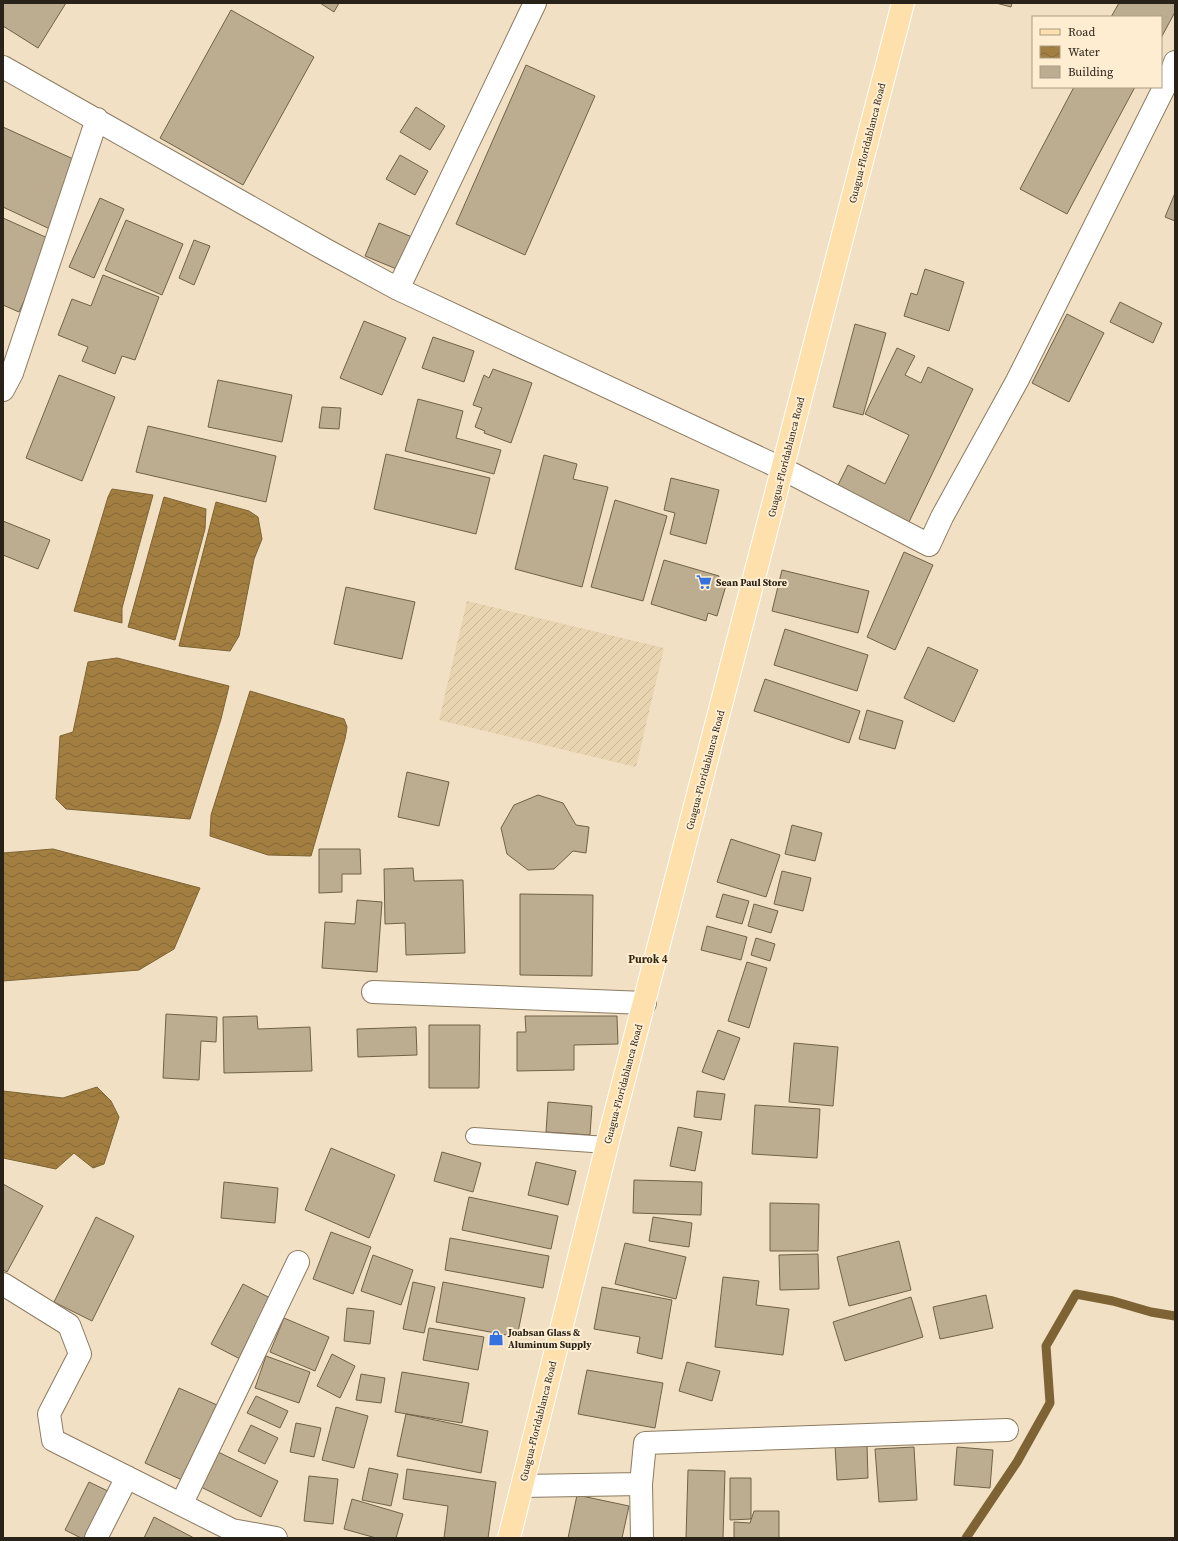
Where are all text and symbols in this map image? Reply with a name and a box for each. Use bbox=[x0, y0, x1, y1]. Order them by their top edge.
legend bbox=[1032, 16, 1162, 88]
text: Road bbox=[1068, 24, 1095, 40]
text: Water bbox=[1068, 44, 1100, 60]
text: Building bbox=[1068, 64, 1113, 80]
street label: Guagua-Floridablanca Road bbox=[846, 81, 888, 204]
street label: Guagua-Floridablanca Road bbox=[765, 395, 807, 518]
supermarket icon: Sean Paul Store bbox=[695, 573, 713, 591]
place label: Sean Paul Store bbox=[716, 576, 787, 589]
street label: Guagua-Floridablanca Road bbox=[683, 708, 727, 831]
district label: Purok 4 bbox=[628, 952, 668, 967]
street label: Guagua-Floridablanca Road bbox=[601, 1022, 645, 1145]
place label: Joabsan Glass & Aluminum Supply bbox=[507, 1326, 592, 1351]
shop icon: Joabsan Glass & Aluminum Supply bbox=[487, 1329, 505, 1347]
street label: Guagua-Floridablanca Road bbox=[517, 1359, 559, 1482]

